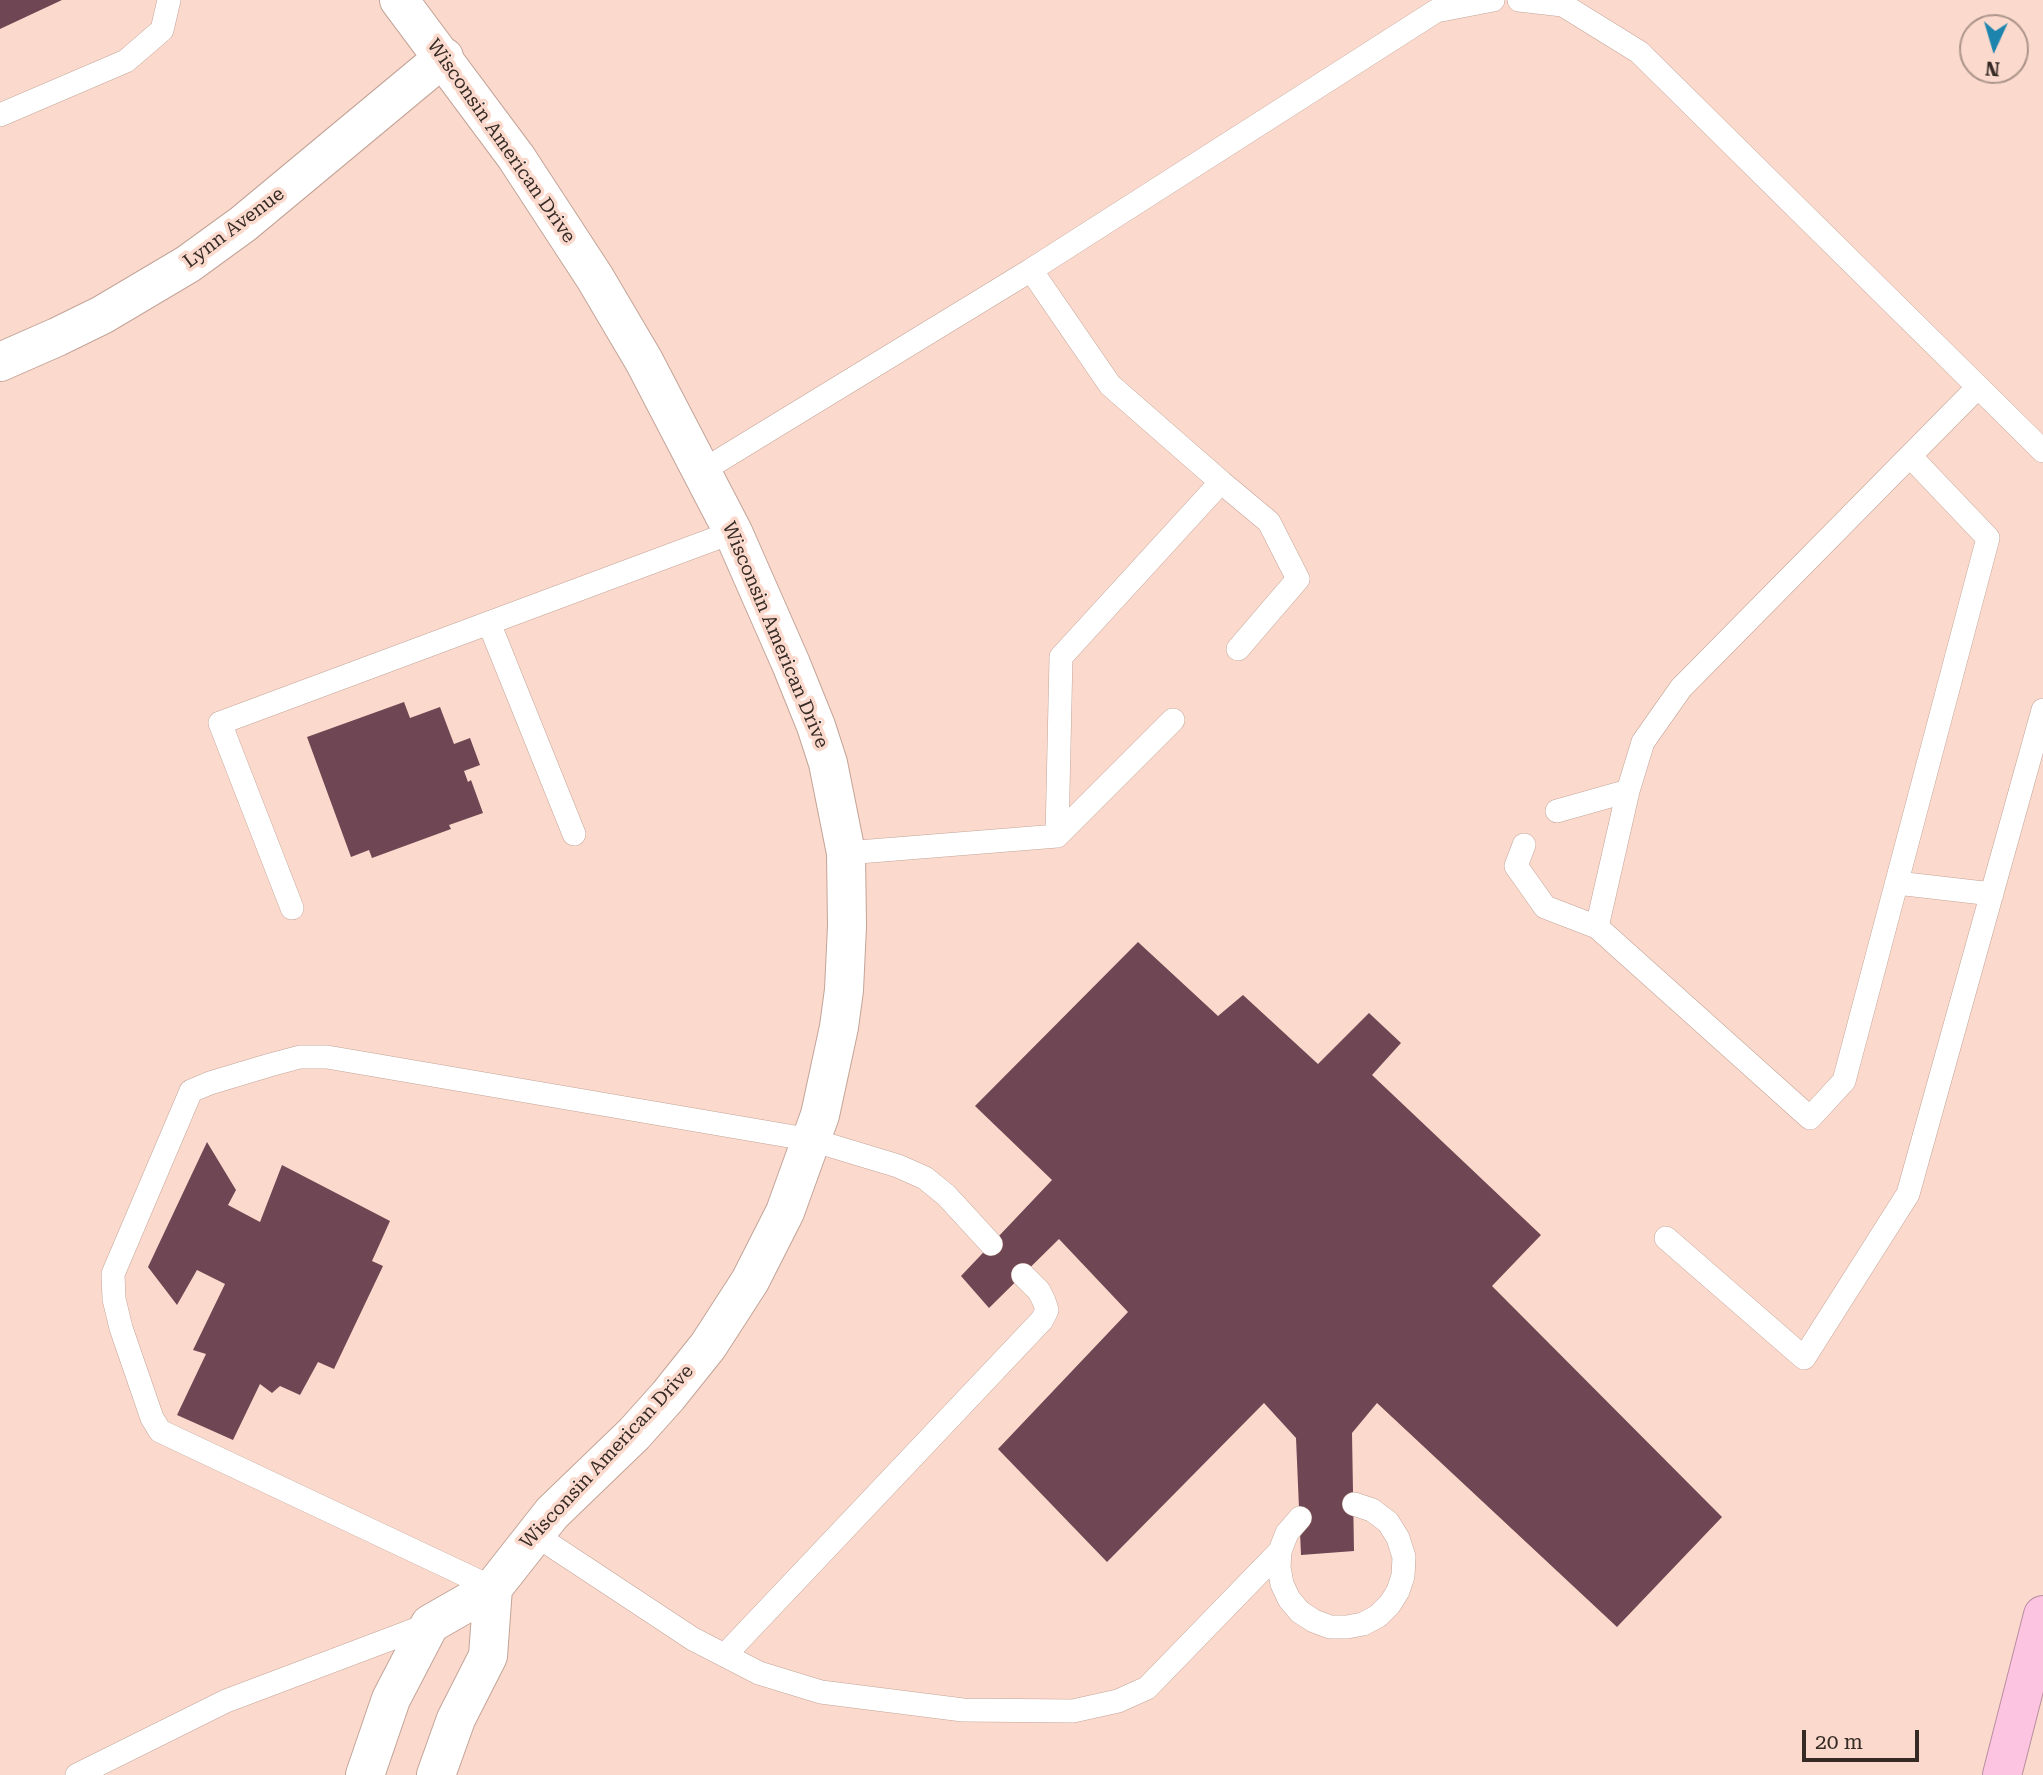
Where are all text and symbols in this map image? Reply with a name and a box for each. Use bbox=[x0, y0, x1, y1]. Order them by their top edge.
north arrow bbox=[1959, 14, 2029, 84]
street label: Wisconsin American Drive bbox=[422, 35, 580, 247]
text: N bbox=[1985, 56, 2001, 80]
street label: Lynn Avenue bbox=[179, 183, 289, 273]
street label: Wisconsin American Drive bbox=[717, 518, 833, 752]
street label: Wisconsin American Drive bbox=[516, 1360, 698, 1554]
scale bar bbox=[1805, 1716, 1922, 1760]
text: 20 m bbox=[1815, 1730, 1863, 1754]

